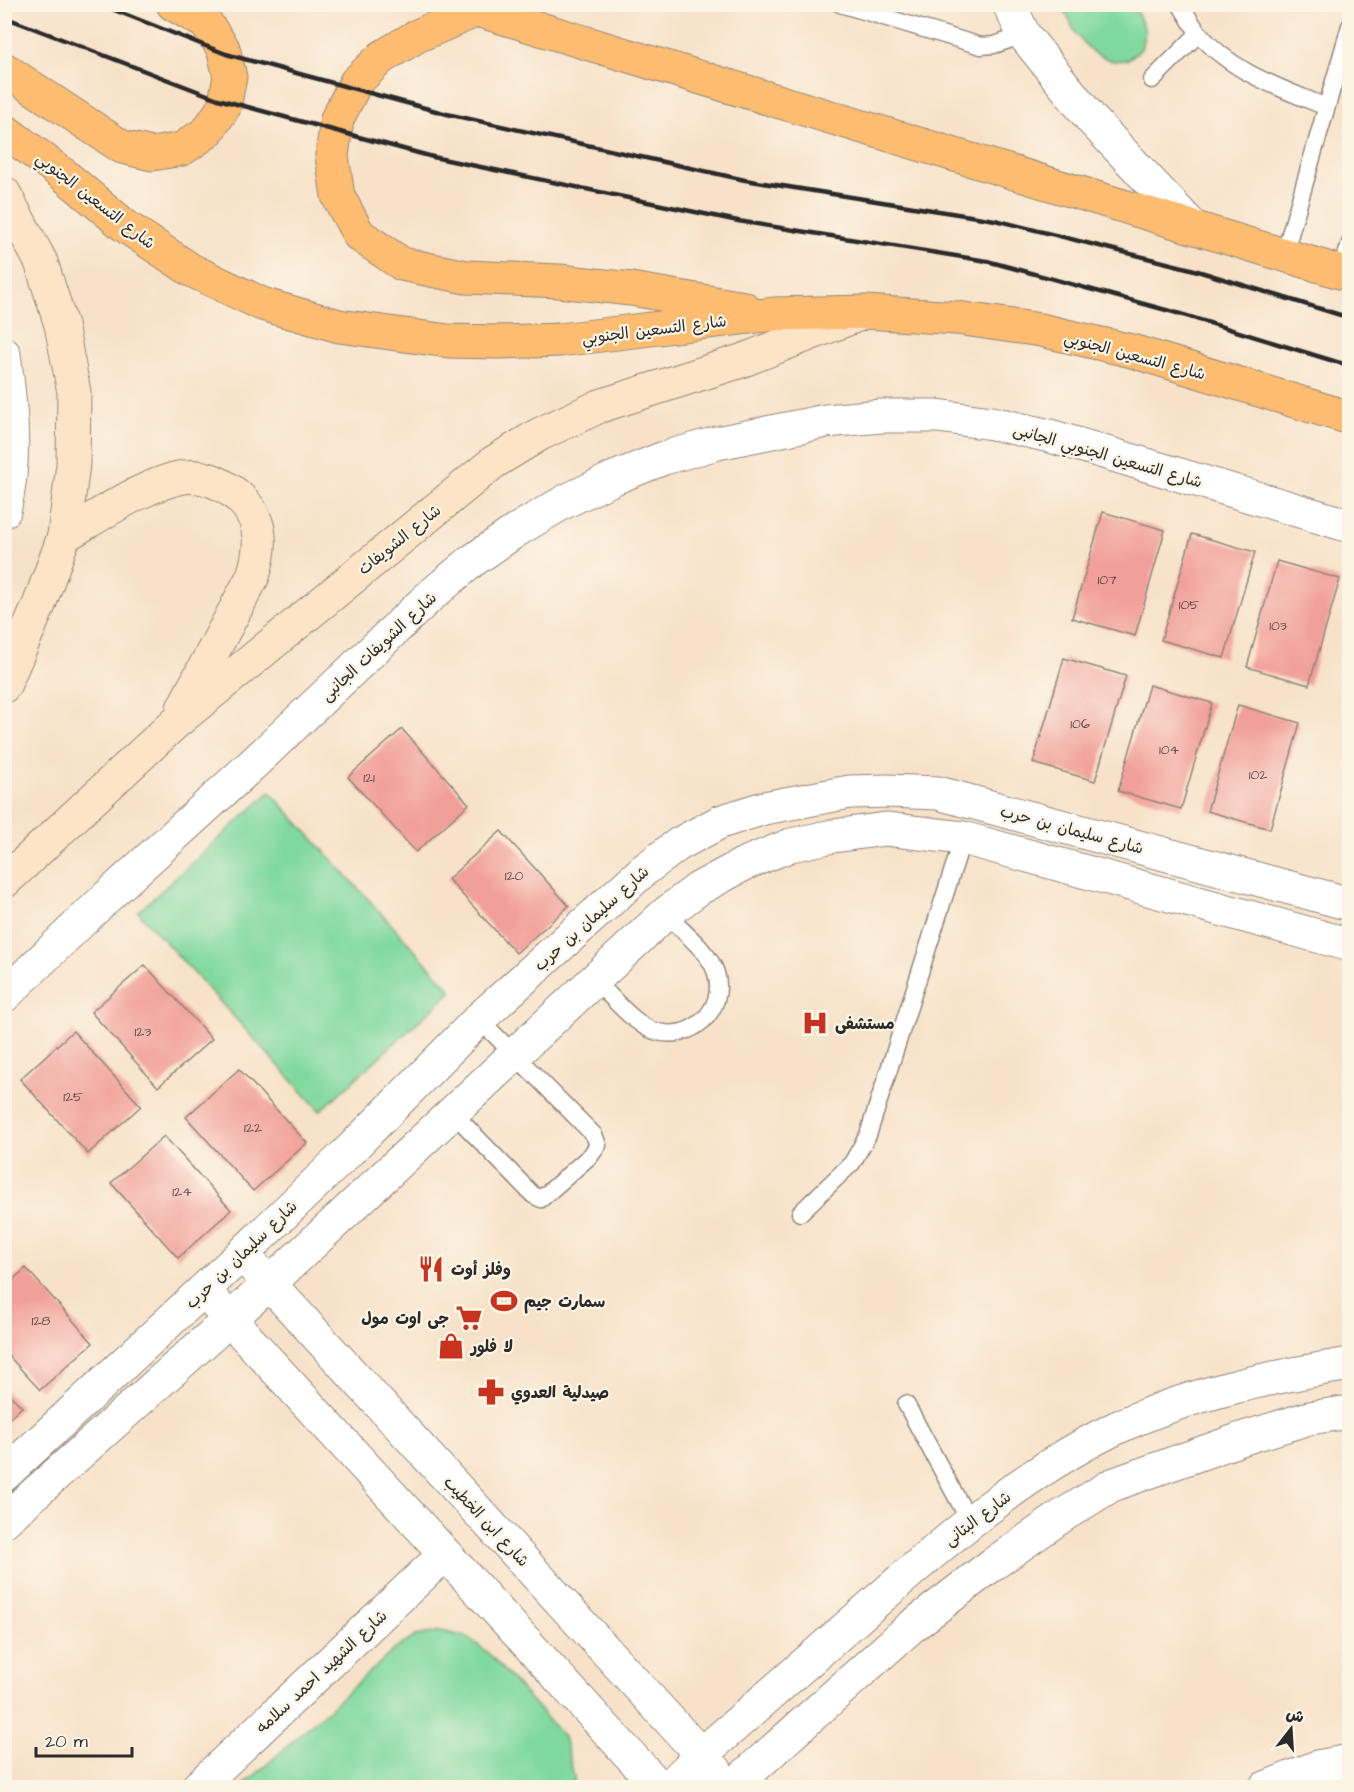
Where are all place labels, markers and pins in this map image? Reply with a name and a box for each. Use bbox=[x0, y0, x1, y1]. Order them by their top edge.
hospital icon: مستشفى bbox=[800, 1008, 830, 1038]
place label: مستشفى bbox=[835, 1013, 895, 1035]
restaurant icon: وفلز أوت bbox=[416, 1254, 446, 1284]
place label: وفلز أوت bbox=[451, 1259, 511, 1281]
sports icon: سمارت جيم bbox=[489, 1286, 519, 1316]
place label: سمارت جيم bbox=[524, 1291, 605, 1314]
supermarket icon: جى اوت مول bbox=[454, 1303, 484, 1333]
place label: جى اوت مول bbox=[361, 1308, 449, 1330]
shop icon: لا فلور bbox=[436, 1331, 466, 1361]
place label: لا فلور bbox=[469, 1336, 513, 1358]
pharmacy icon: صيدلية العدوي bbox=[476, 1377, 506, 1407]
place label: صيدلية العدوي bbox=[511, 1382, 609, 1405]

